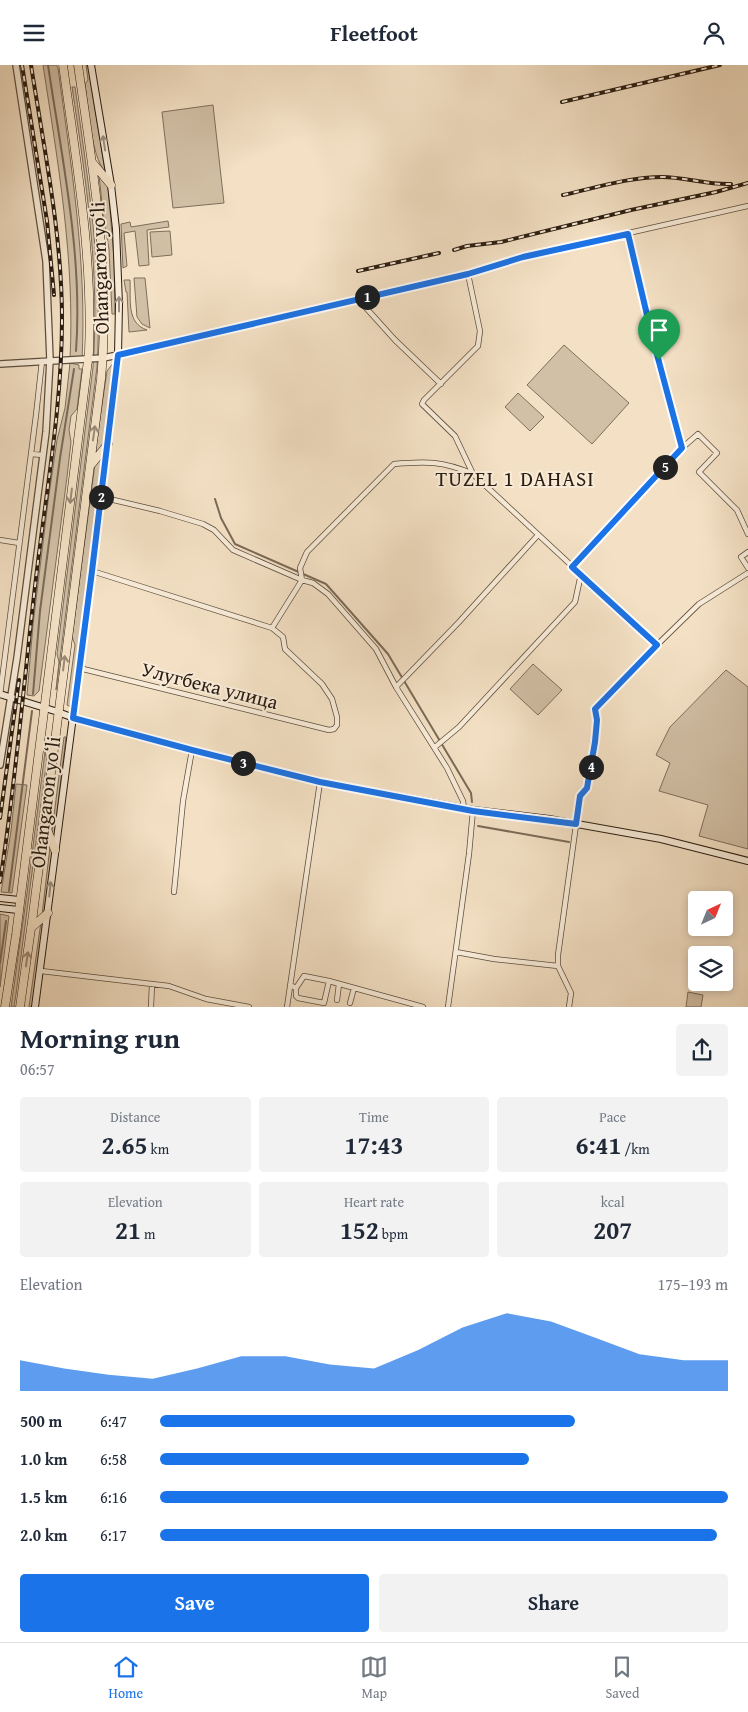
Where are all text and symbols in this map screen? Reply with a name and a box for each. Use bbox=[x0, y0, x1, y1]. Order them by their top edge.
text: Fleetfoot bbox=[330, 17, 418, 49]
icon: menu bbox=[20, 19, 48, 47]
icon: person bbox=[700, 19, 728, 47]
one-way arrow bbox=[99, 135, 109, 151]
street label: Ohangaron yoʻli bbox=[82, 201, 116, 335]
pin: 1 bbox=[354, 285, 380, 309]
text: 1 bbox=[364, 287, 371, 307]
one-way arrow bbox=[114, 296, 124, 312]
pin bbox=[638, 309, 680, 360]
icon: arrive bbox=[645, 316, 673, 344]
one-way arrow bbox=[89, 425, 99, 441]
pin: 5 bbox=[652, 455, 678, 479]
text: 5 bbox=[662, 457, 669, 477]
district label: TUZEL 1 DAHASI bbox=[435, 463, 595, 494]
pin: 2 bbox=[88, 485, 114, 509]
text: 2 bbox=[98, 487, 105, 507]
one-way arrow bbox=[66, 488, 76, 504]
street label: Улугбека улица bbox=[139, 654, 282, 716]
one-way arrow bbox=[59, 655, 69, 671]
street label: Ohangaron yoʻli bbox=[23, 734, 68, 870]
pin: 3 bbox=[230, 751, 256, 775]
text: 3 bbox=[240, 753, 247, 773]
pin: 4 bbox=[578, 755, 604, 779]
text: 4 bbox=[588, 757, 595, 777]
one-way arrow bbox=[45, 882, 55, 898]
north arrow bbox=[688, 891, 732, 936]
map controls bbox=[688, 891, 733, 991]
button: layers bbox=[688, 946, 733, 991]
one-way arrow bbox=[22, 951, 32, 967]
text: Morning run bbox=[20, 1017, 180, 1058]
button: share bbox=[676, 1024, 728, 1076]
text: 06:57 bbox=[20, 1057, 55, 1081]
text: Distance bbox=[110, 1107, 160, 1127]
text: Time bbox=[359, 1107, 389, 1127]
text: Pace bbox=[599, 1107, 626, 1127]
text: 2.65 bbox=[102, 1127, 147, 1163]
text: 17:43 bbox=[345, 1127, 403, 1163]
text: 6:41 bbox=[576, 1127, 622, 1163]
text: km bbox=[147, 1139, 169, 1159]
text: /km bbox=[622, 1139, 650, 1159]
text: Elevation bbox=[108, 1192, 163, 1212]
text: Heart rate bbox=[344, 1192, 404, 1212]
text: kcal bbox=[601, 1192, 625, 1212]
text: 21 bbox=[115, 1212, 141, 1248]
text: 152 bbox=[340, 1212, 379, 1248]
text: 207 bbox=[593, 1212, 632, 1248]
text: m bbox=[141, 1224, 156, 1244]
text: bpm bbox=[379, 1224, 408, 1244]
text: Elevation bbox=[20, 1272, 83, 1296]
text: 175–193 m bbox=[658, 1272, 728, 1296]
text: 500 m bbox=[20, 1409, 62, 1433]
text: 6:47 bbox=[100, 1409, 127, 1433]
text: 1.0 km bbox=[20, 1447, 67, 1471]
text: 6:58 bbox=[100, 1447, 127, 1471]
text: 1.5 km bbox=[20, 1485, 67, 1509]
text: 6:16 bbox=[100, 1485, 127, 1509]
text: 2.0 km bbox=[20, 1523, 67, 1547]
text: 6:17 bbox=[100, 1523, 127, 1547]
button: Save bbox=[20, 1574, 369, 1632]
button: Share bbox=[379, 1574, 728, 1632]
tab: Home bbox=[109, 1653, 143, 1703]
tab: Map bbox=[360, 1653, 388, 1703]
tab: Saved bbox=[605, 1653, 639, 1703]

